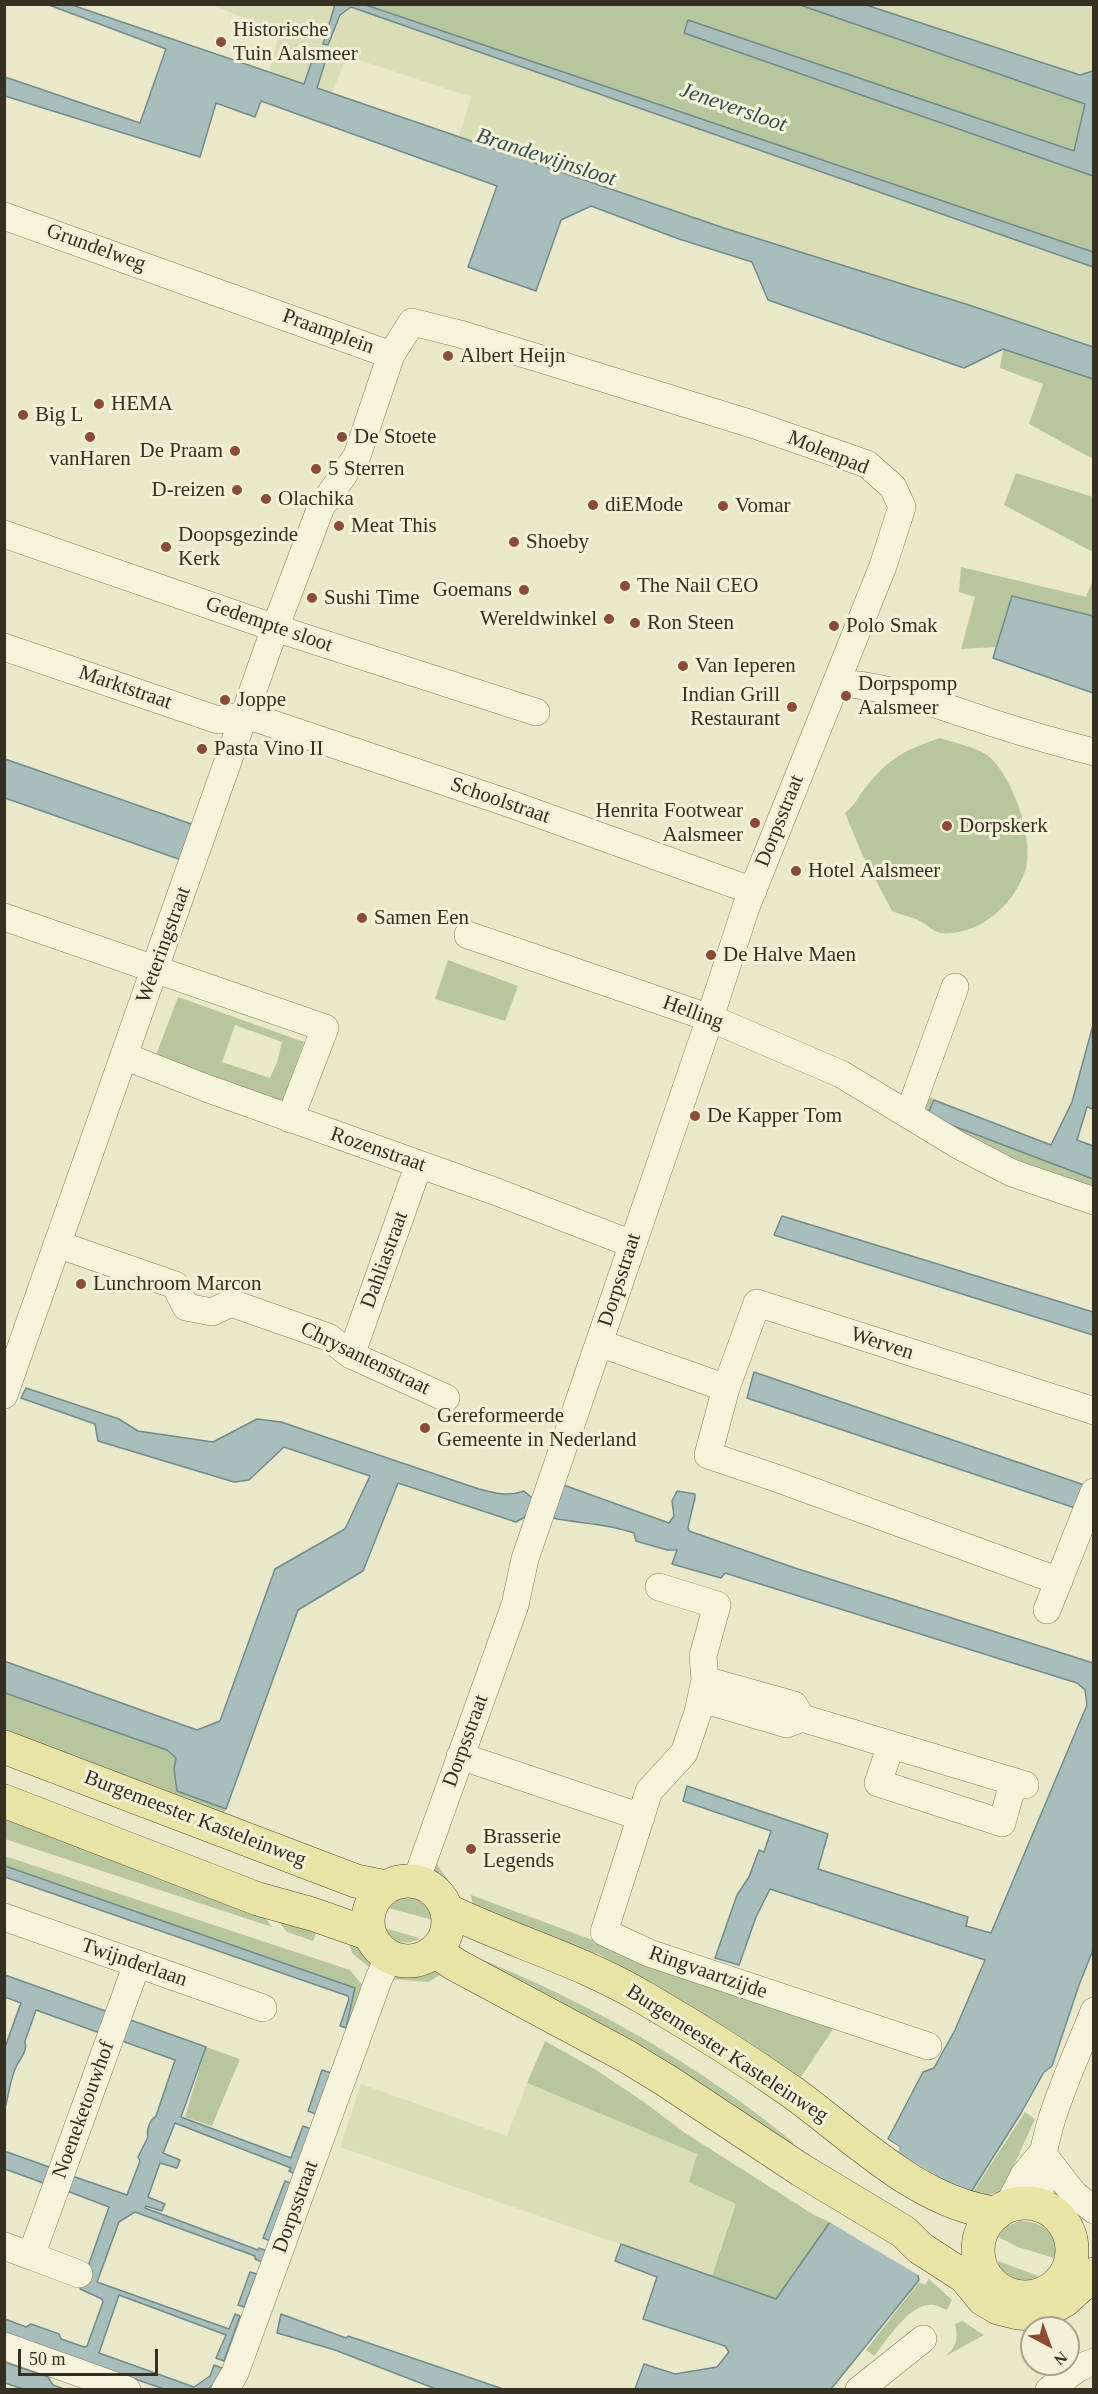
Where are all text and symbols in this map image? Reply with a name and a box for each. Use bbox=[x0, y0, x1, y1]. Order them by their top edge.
place label: Historische Tuin Aalsmeer bbox=[233, 17, 358, 67]
marker: Historische Tuin Aalsmeer bbox=[214, 35, 228, 49]
water label: Jeneversloot bbox=[676, 77, 790, 139]
water label: Brandewijnsloot bbox=[473, 123, 619, 193]
street label: Grundelweg bbox=[43, 218, 149, 278]
street label: Praamplein bbox=[279, 304, 377, 360]
place label: Albert Heijn bbox=[460, 343, 566, 369]
marker: Albert Heijn bbox=[441, 349, 455, 363]
place label: HEMA bbox=[111, 391, 173, 417]
marker: HEMA bbox=[92, 397, 106, 411]
place label: Big L bbox=[35, 402, 83, 428]
marker: Big L bbox=[16, 408, 30, 422]
place label: De Stoete bbox=[354, 424, 436, 450]
street label: Molenpad bbox=[784, 425, 872, 481]
marker: vanHaren bbox=[83, 430, 97, 444]
marker: De Stoete bbox=[335, 430, 349, 444]
place label: De Praam bbox=[140, 438, 223, 464]
marker: De Praam bbox=[228, 444, 242, 458]
place label: vanHaren bbox=[49, 446, 131, 472]
place label: 5 Sterren bbox=[328, 456, 404, 482]
marker: 5 Sterren bbox=[309, 462, 323, 476]
place label: D-reizen bbox=[152, 477, 225, 503]
marker: D-reizen bbox=[230, 483, 244, 497]
place label: Olachika bbox=[278, 486, 354, 512]
marker: Olachika bbox=[259, 492, 273, 506]
place label: diEMode bbox=[605, 492, 683, 518]
place label: Vomar bbox=[735, 493, 791, 519]
marker: diEMode bbox=[586, 498, 600, 512]
marker: Vomar bbox=[716, 499, 730, 513]
place label: Meat This bbox=[351, 513, 437, 539]
marker: Meat This bbox=[332, 519, 346, 533]
place label: Doopsgezinde Kerk bbox=[178, 522, 298, 572]
place label: Shoeby bbox=[526, 529, 589, 555]
marker: Shoeby bbox=[507, 535, 521, 549]
marker: Doopsgezinde Kerk bbox=[159, 540, 173, 554]
place label: The Nail CEO bbox=[637, 573, 758, 599]
place label: Goemans bbox=[433, 577, 512, 603]
marker: The Nail CEO bbox=[618, 579, 632, 593]
marker: Goemans bbox=[517, 583, 531, 597]
place label: Sushi Time bbox=[324, 585, 420, 611]
marker: Sushi Time bbox=[305, 591, 319, 605]
street label: Gedempte sloot bbox=[202, 592, 336, 658]
place label: Wereldwinkel bbox=[480, 606, 597, 632]
place label: Ron Steen bbox=[647, 610, 734, 636]
marker: Wereldwinkel bbox=[602, 612, 616, 626]
place label: Polo Smak bbox=[846, 613, 938, 639]
marker: Ron Steen bbox=[628, 616, 642, 630]
marker: Polo Smak bbox=[827, 619, 841, 633]
place label: Van Ieperen bbox=[695, 653, 796, 679]
marker: Van Ieperen bbox=[676, 659, 690, 673]
street label: Marktstraat bbox=[75, 660, 175, 716]
place label: Dorpspomp Aalsmeer bbox=[858, 671, 957, 721]
place label: Indian Grill Restaurant bbox=[681, 682, 780, 732]
place label: Joppe bbox=[237, 687, 286, 713]
marker: Dorpspomp Aalsmeer bbox=[839, 689, 853, 703]
marker: Joppe bbox=[218, 693, 232, 707]
marker: Indian Grill Restaurant bbox=[785, 700, 799, 714]
place label: Pasta Vino II bbox=[214, 736, 324, 762]
marker: Pasta Vino II bbox=[195, 742, 209, 756]
street label: Dorpsstraat bbox=[750, 771, 810, 871]
street label: Schoolstraat bbox=[447, 772, 553, 830]
place label: Henrita Footwear Aalsmeer bbox=[595, 798, 743, 848]
place label: Dorpskerk bbox=[959, 813, 1048, 839]
marker: Henrita Footwear Aalsmeer bbox=[748, 816, 762, 830]
marker: Dorpskerk bbox=[940, 819, 954, 833]
place label: Hotel Aalsmeer bbox=[808, 858, 940, 884]
marker: Hotel Aalsmeer bbox=[789, 864, 803, 878]
street label: Weteringstraat bbox=[131, 883, 197, 1007]
place label: Samen Een bbox=[374, 905, 469, 931]
marker: Samen Een bbox=[355, 911, 369, 925]
place label: De Halve Maen bbox=[723, 942, 856, 968]
marker: De Halve Maen bbox=[704, 948, 718, 962]
street label: Helling bbox=[659, 990, 727, 1036]
place label: De Kapper Tom bbox=[707, 1103, 842, 1129]
marker: De Kapper Tom bbox=[688, 1109, 702, 1123]
street label: Rozenstraat bbox=[327, 1122, 429, 1178]
street label: Dahliastraat bbox=[356, 1208, 414, 1312]
street label: Dorpsstraat bbox=[593, 1230, 647, 1330]
place label: Lunchroom Marcon bbox=[93, 1271, 262, 1297]
marker: Lunchroom Marcon bbox=[74, 1277, 88, 1291]
street label: Chrysantenstraat bbox=[296, 1317, 434, 1401]
street label: Werven bbox=[847, 1322, 917, 1366]
place label: Gereformeerde Gemeente in Nederland bbox=[437, 1403, 636, 1453]
marker: Gereformeerde Gemeente in Nederland bbox=[418, 1421, 432, 1435]
street label: Dorpsstraat bbox=[438, 1691, 494, 1791]
street label: Burgemeester Kasteleinweg bbox=[80, 1765, 310, 1873]
place label: Brasserie Legends bbox=[483, 1824, 561, 1874]
marker: Brasserie Legends bbox=[464, 1842, 478, 1856]
street label: Twijnderlaan bbox=[78, 1933, 190, 1993]
street label: Ringvaartzijde bbox=[645, 1941, 771, 2005]
street label: Burgemeester Kasteleinweg bbox=[621, 1979, 833, 2129]
street label: Noeneketouwhof bbox=[47, 2038, 121, 2182]
street label: Dorpsstraat bbox=[268, 2157, 324, 2257]
north arrow bbox=[1020, 2316, 1080, 2376]
scale bar bbox=[21, 2337, 160, 2375]
text: N bbox=[1051, 2348, 1071, 2369]
text: 50 m bbox=[29, 2349, 66, 2369]

